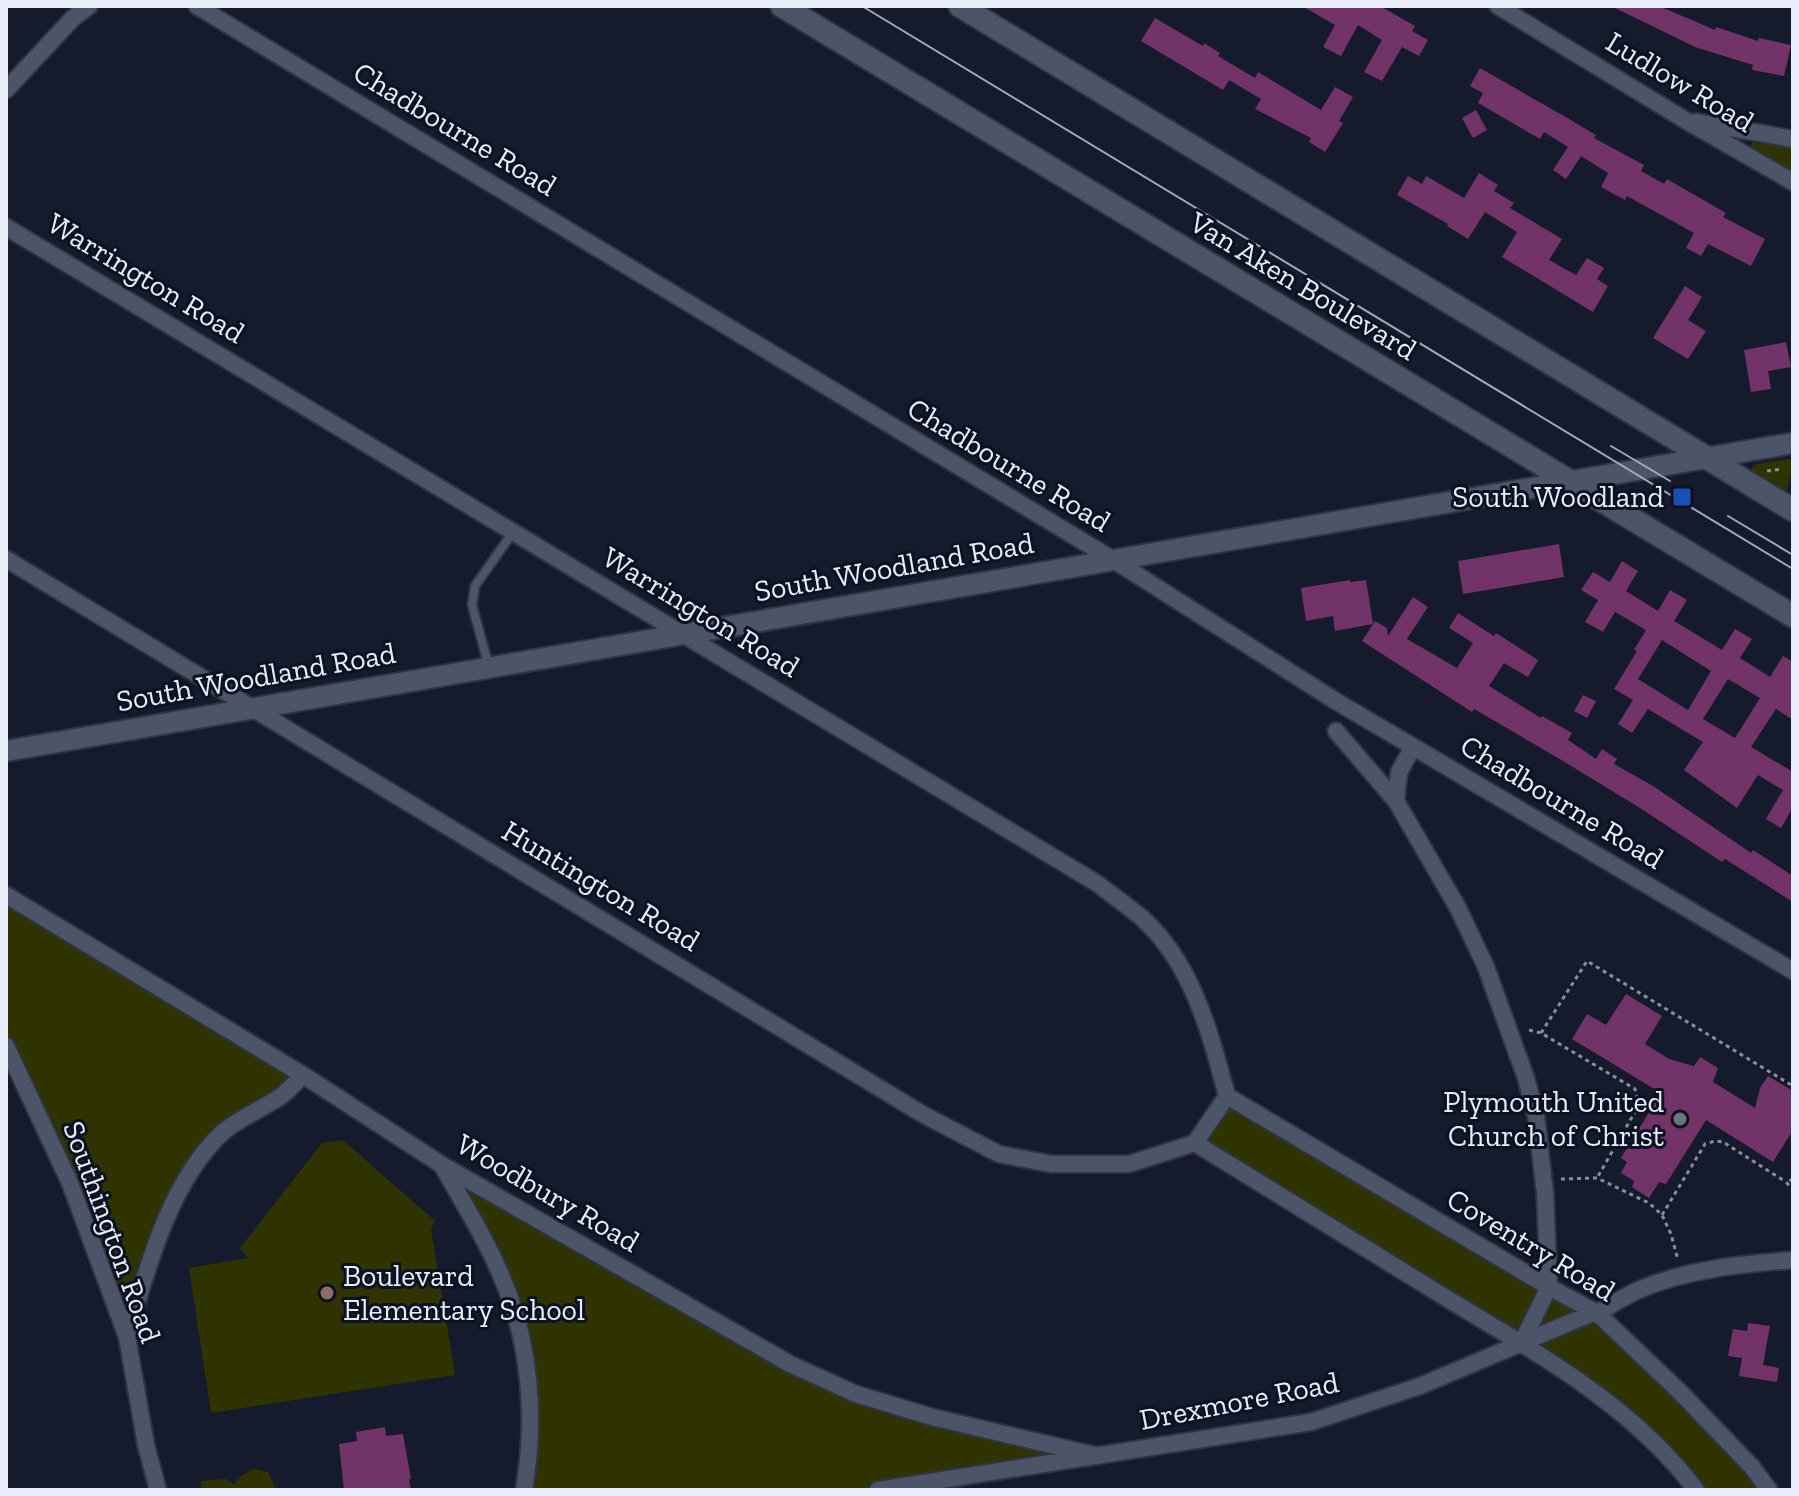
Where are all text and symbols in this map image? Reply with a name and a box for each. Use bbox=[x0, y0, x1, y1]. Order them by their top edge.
street label: Ludlow Road bbox=[1600, 24, 1761, 140]
street label: Chadbourne Road bbox=[347, 54, 564, 204]
street label: Van Aken Boulevard bbox=[1182, 203, 1424, 368]
street label: Warrington Road bbox=[41, 205, 251, 351]
street label: Chadbourne Road bbox=[901, 390, 1118, 540]
place label: South Woodland bbox=[1452, 479, 1665, 515]
marker: South Woodland bbox=[1671, 486, 1693, 508]
street label: South Woodland Road bbox=[752, 525, 1037, 609]
street label: Warrington Road bbox=[596, 539, 806, 685]
street label: South Woodland Road bbox=[114, 635, 399, 719]
street label: Chadbourne Road bbox=[1454, 727, 1671, 877]
street label: Huntington Road bbox=[496, 813, 707, 959]
place label: Plymouth United Church of Christ bbox=[1443, 1084, 1665, 1154]
marker: Plymouth United Church of Christ bbox=[1671, 1110, 1689, 1128]
street label: Southington Road bbox=[55, 1116, 169, 1348]
street label: Woodbury Road bbox=[450, 1126, 646, 1260]
street label: Coventry Road bbox=[1440, 1181, 1622, 1310]
place label: Boulevard Elementary School bbox=[343, 1258, 585, 1328]
marker: Boulevard Elementary School bbox=[318, 1284, 336, 1302]
street label: Drexmore Road bbox=[1136, 1364, 1342, 1438]

